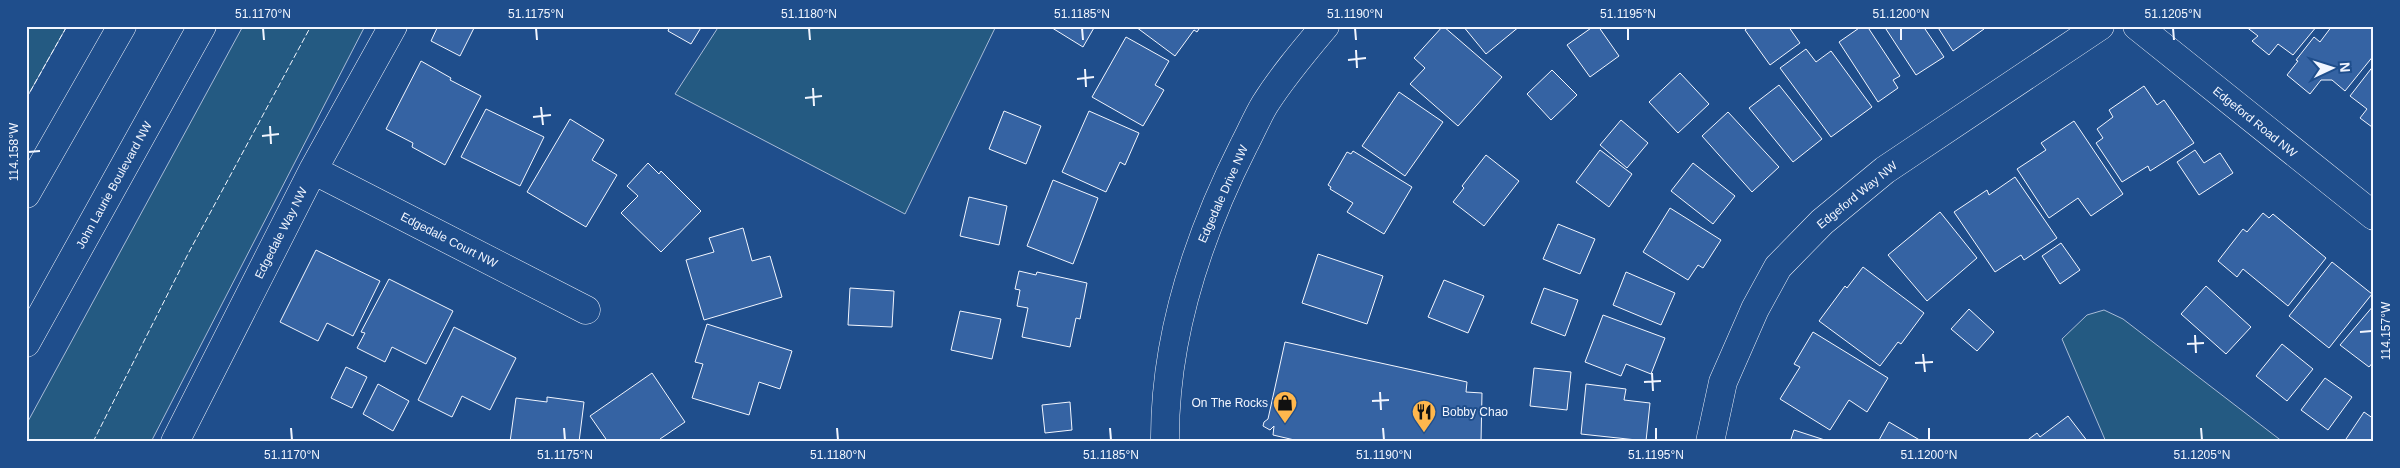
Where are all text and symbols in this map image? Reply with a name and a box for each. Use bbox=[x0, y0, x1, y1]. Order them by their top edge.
text: 51.1170°N bbox=[235, 7, 291, 21]
text: 51.1175°N bbox=[508, 7, 564, 21]
text: 51.1180°N bbox=[781, 7, 837, 21]
text: 51.1185°N bbox=[1054, 7, 1110, 21]
text: 51.1190°N bbox=[1327, 7, 1383, 21]
text: 51.1195°N bbox=[1600, 7, 1656, 21]
text: 51.1200°N bbox=[1873, 7, 1929, 21]
text: 51.1205°N bbox=[2145, 7, 2201, 21]
north arrow bbox=[2308, 42, 2358, 92]
text: N bbox=[2337, 61, 2353, 73]
street label: Edgeford Road NW bbox=[2210, 84, 2300, 161]
street label: John Laurie Boulevard NW bbox=[73, 118, 155, 251]
text: 114.158°W bbox=[7, 122, 21, 181]
street label: Edgedale Drive NW bbox=[1195, 142, 1251, 245]
street label: Edgeford Way NW bbox=[1814, 158, 1900, 232]
street label: Edgedale Way NW bbox=[252, 184, 310, 281]
street label: Edgedale Court NW bbox=[398, 210, 500, 271]
text: 114.157°W bbox=[2379, 301, 2393, 360]
shop icon: On The Rocks bbox=[1272, 390, 1298, 424]
place label: On The Rocks bbox=[1192, 396, 1268, 410]
restaurant icon: Bobby Chao bbox=[1411, 399, 1437, 433]
place label: Bobby Chao bbox=[1442, 405, 1508, 419]
text: 51.1170°N bbox=[264, 448, 320, 462]
text: 51.1175°N bbox=[537, 448, 593, 462]
text: 51.1180°N bbox=[810, 448, 866, 462]
text: 51.1185°N bbox=[1083, 448, 1139, 462]
text: 51.1190°N bbox=[1356, 448, 1412, 462]
text: 51.1195°N bbox=[1628, 448, 1684, 462]
text: 51.1200°N bbox=[1901, 448, 1957, 462]
text: 51.1205°N bbox=[2174, 448, 2230, 462]

